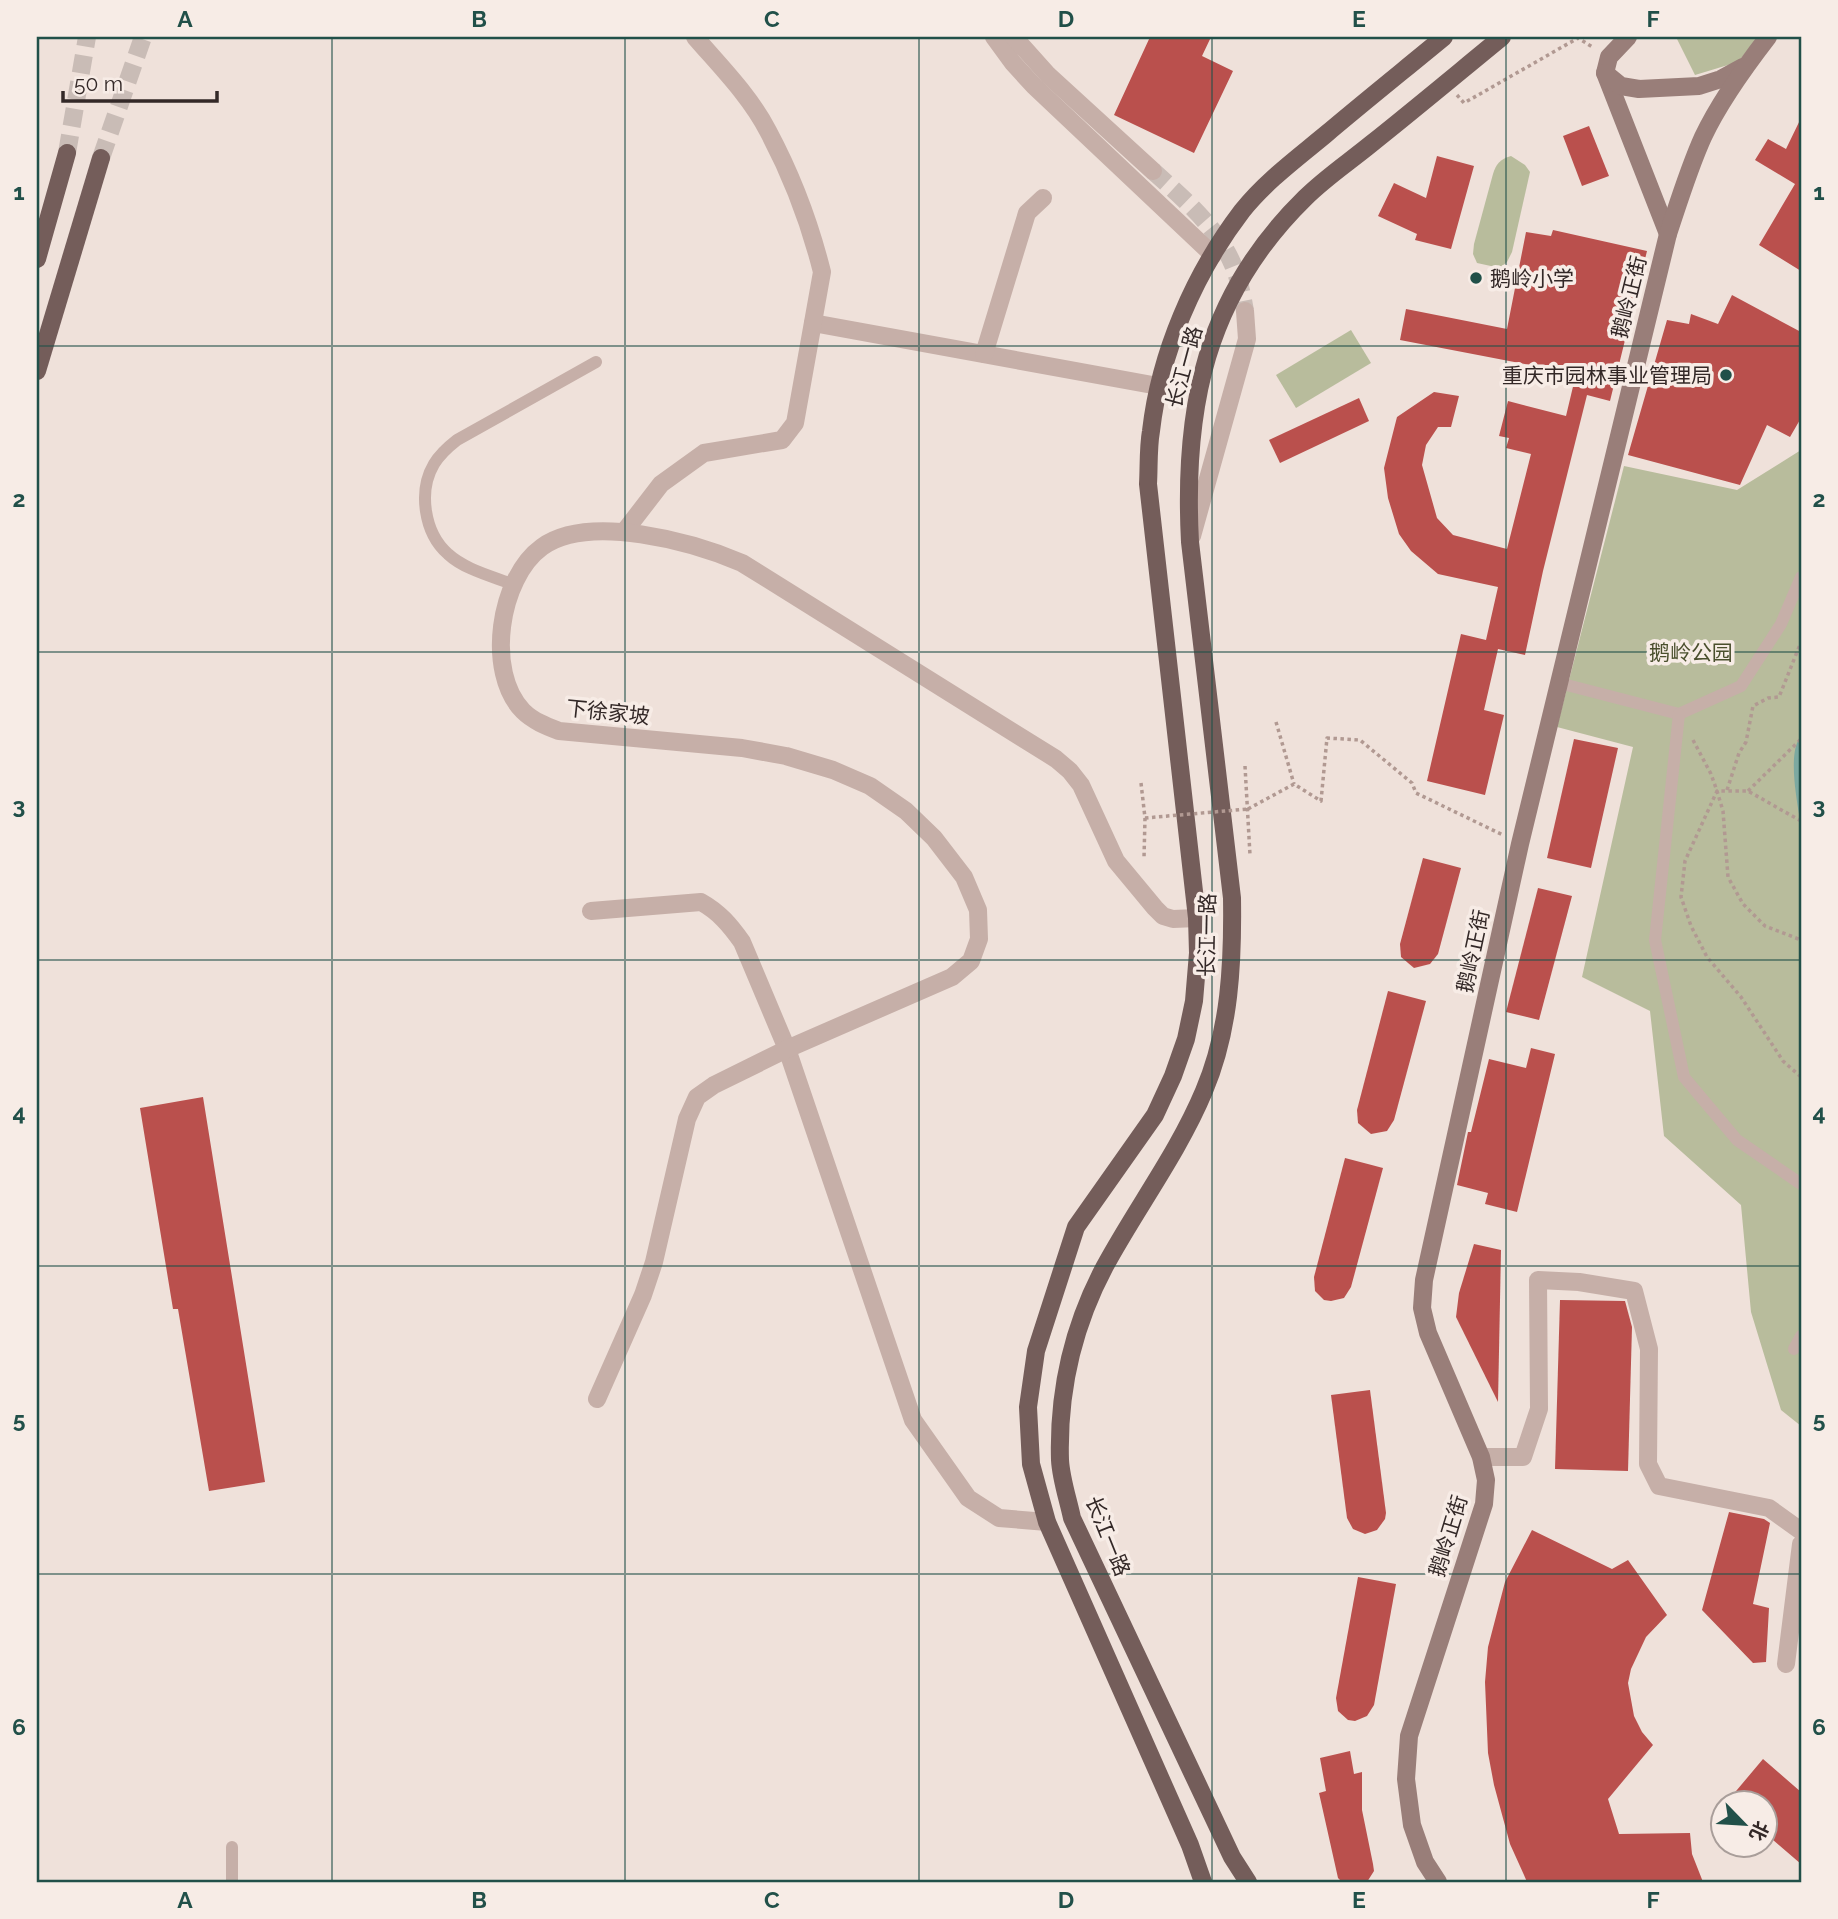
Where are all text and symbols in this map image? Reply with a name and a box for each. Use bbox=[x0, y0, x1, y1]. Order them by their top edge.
text: A bbox=[177, 5, 193, 32]
text: B bbox=[471, 5, 487, 32]
text: C bbox=[764, 5, 780, 32]
text: D bbox=[1058, 5, 1074, 32]
text: E bbox=[1352, 5, 1366, 32]
text: F bbox=[1646, 5, 1660, 32]
scale bar bbox=[63, 60, 217, 104]
text: 50 m bbox=[74, 71, 123, 96]
text: 1 bbox=[13, 178, 25, 205]
text: 1 bbox=[1813, 178, 1825, 205]
street label: 鹅岭正街 bbox=[1607, 253, 1651, 341]
place label: 鹅岭小学 bbox=[1490, 266, 1574, 291]
marker: 鹅岭小学 bbox=[1468, 270, 1484, 286]
street label: 长江一路 bbox=[1161, 323, 1207, 411]
place label: 重庆市园林事业管理局 bbox=[1502, 363, 1712, 388]
marker: 重庆市园林事业管理局 bbox=[1718, 367, 1734, 383]
text: 2 bbox=[13, 485, 25, 512]
text: 2 bbox=[1813, 485, 1825, 512]
park label: 鹅岭公园 bbox=[1649, 640, 1733, 665]
street label: 下徐家坡 bbox=[565, 695, 651, 729]
text: 3 bbox=[13, 792, 25, 819]
text: 3 bbox=[1813, 792, 1825, 819]
street label: 长江一路 bbox=[1194, 893, 1220, 977]
street label: 鹅岭正街 bbox=[1452, 907, 1494, 995]
text: 4 bbox=[12, 1099, 26, 1126]
text: 4 bbox=[1812, 1099, 1826, 1126]
text: 5 bbox=[13, 1406, 26, 1433]
text: 5 bbox=[1813, 1406, 1826, 1433]
street label: 长江一路 bbox=[1081, 1492, 1135, 1580]
street label: 鹅岭正街 bbox=[1424, 1492, 1472, 1580]
text: 6 bbox=[12, 1713, 26, 1740]
text: 6 bbox=[1812, 1713, 1826, 1740]
north arrow bbox=[1708, 1790, 1778, 1860]
text: 北 bbox=[1745, 1818, 1773, 1844]
text: A bbox=[177, 1886, 193, 1913]
text: B bbox=[471, 1886, 487, 1913]
text: C bbox=[764, 1886, 780, 1913]
text: D bbox=[1058, 1886, 1074, 1913]
text: E bbox=[1352, 1886, 1366, 1913]
text: F bbox=[1646, 1886, 1660, 1913]

